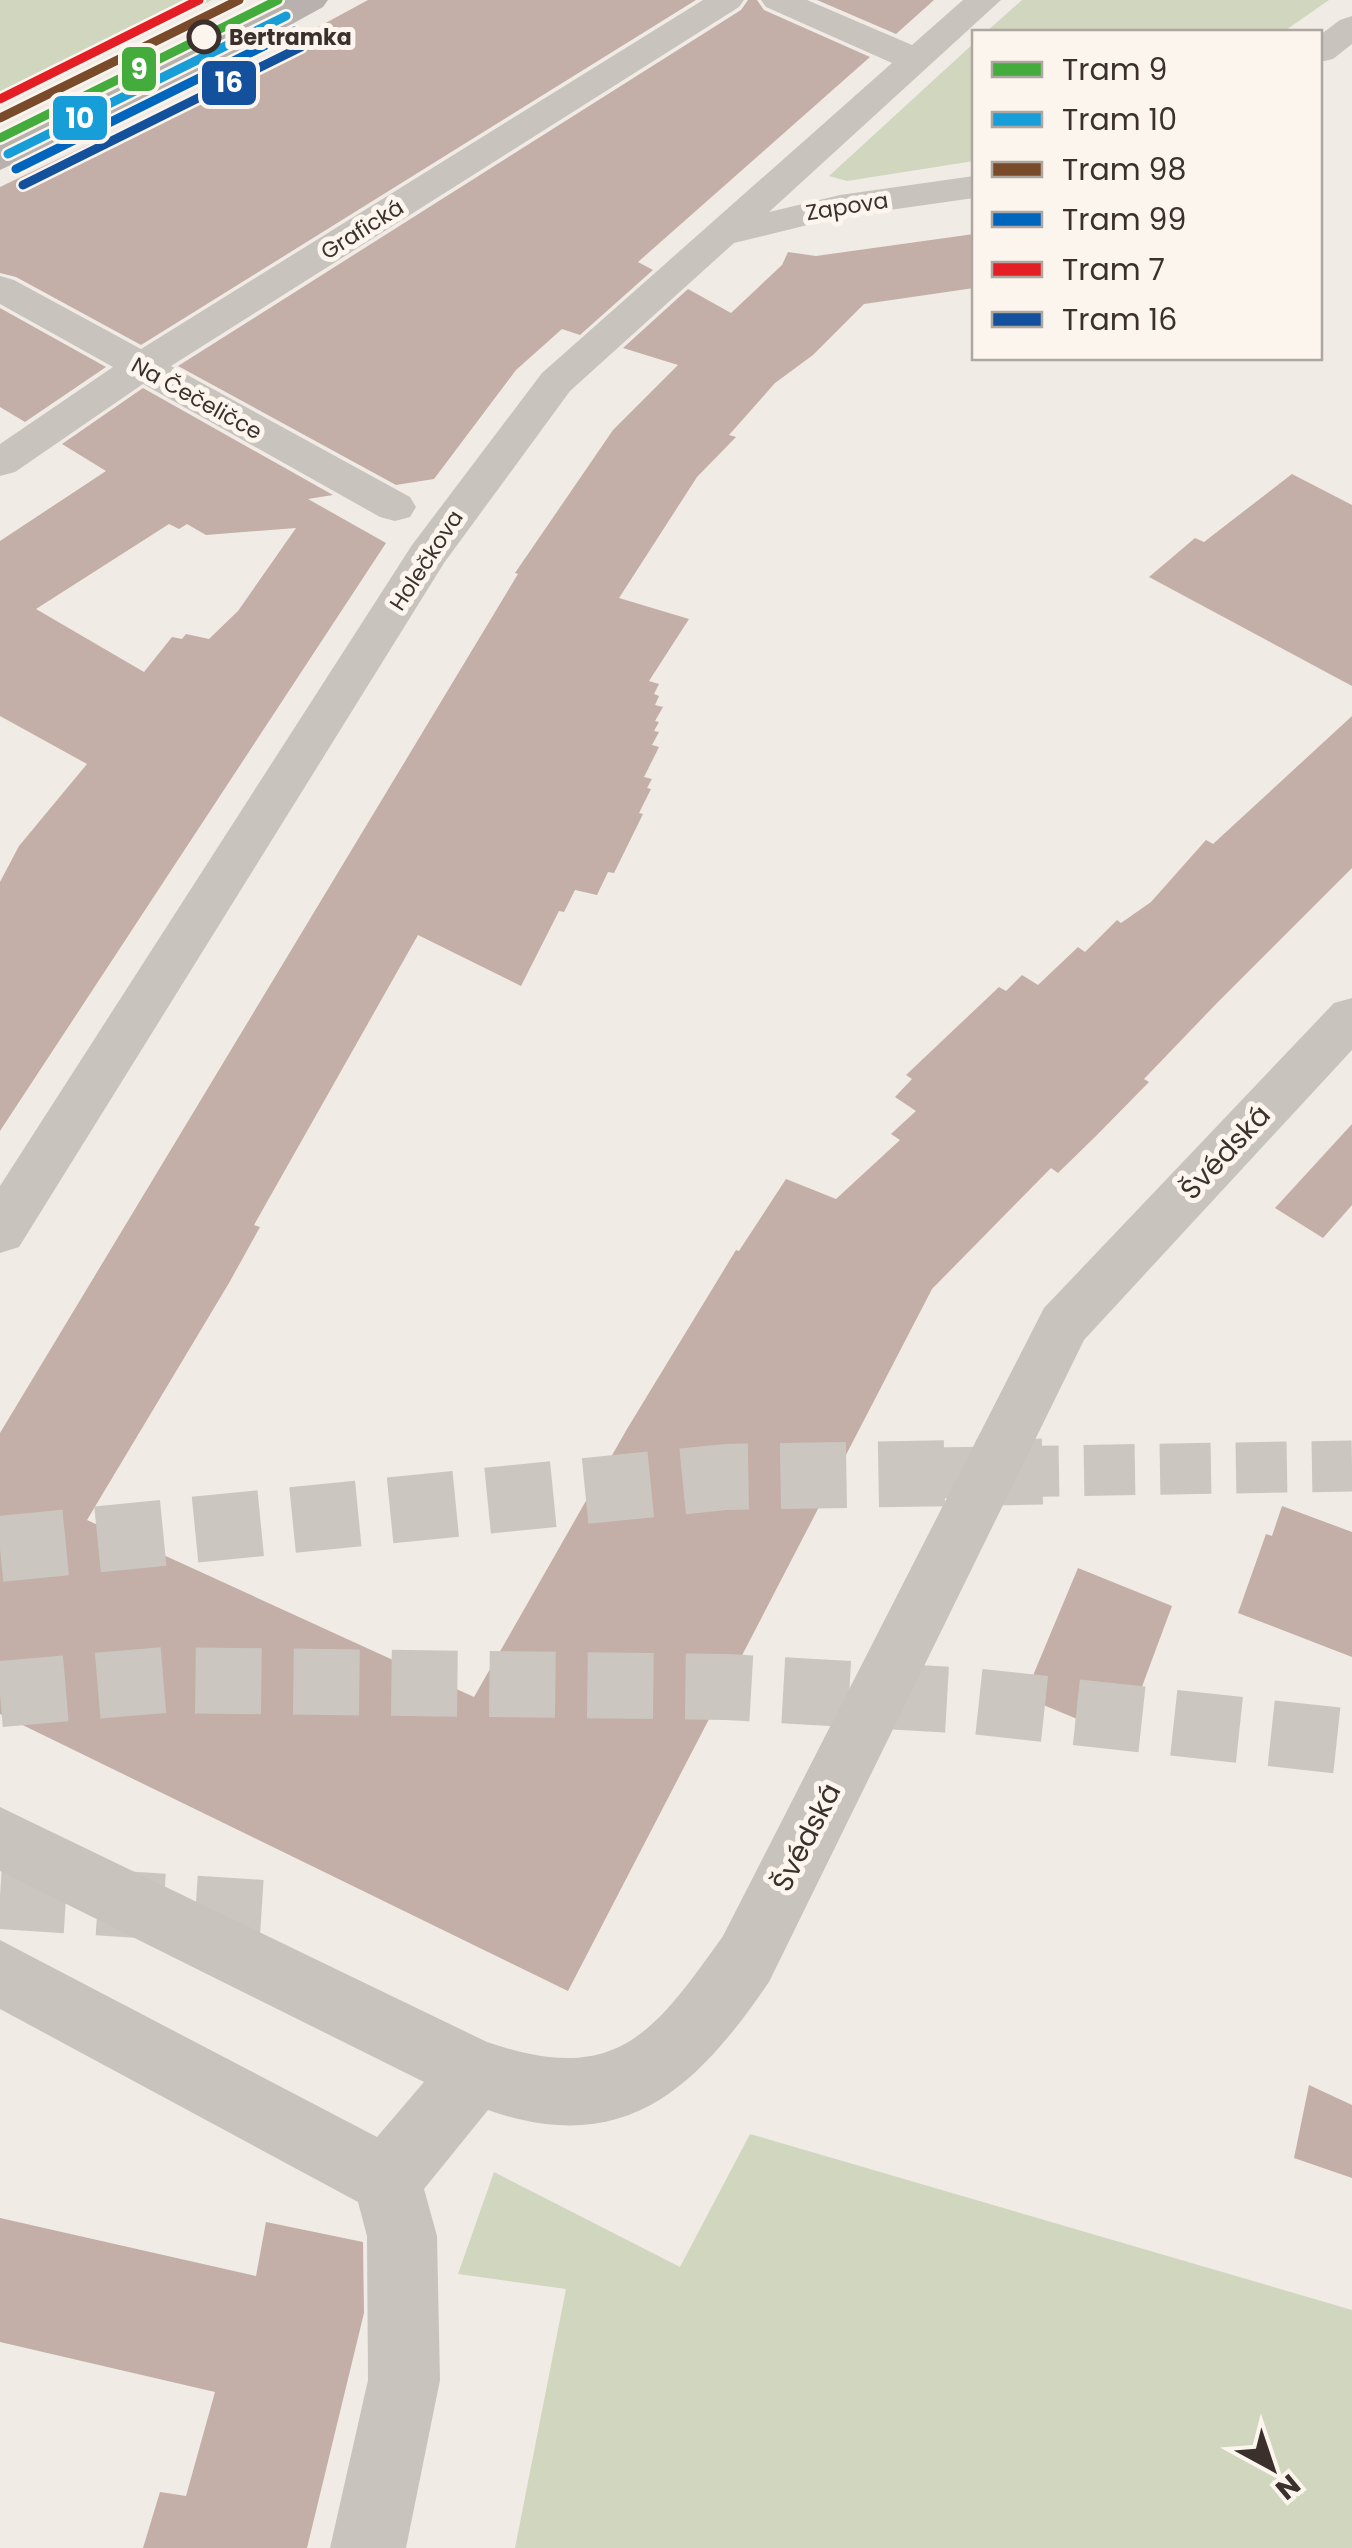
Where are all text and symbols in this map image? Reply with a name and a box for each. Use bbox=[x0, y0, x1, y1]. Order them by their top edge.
marker: Bertramka bbox=[188, 21, 220, 53]
place label: Bertramka bbox=[229, 22, 352, 53]
legend bbox=[972, 30, 1322, 360]
line badge: 9 bbox=[120, 45, 158, 93]
text: Tram 9 bbox=[1062, 48, 1168, 91]
text: 9 bbox=[130, 50, 148, 89]
line badge: 16 bbox=[200, 59, 258, 107]
text: 16 bbox=[215, 63, 243, 102]
line badge: 10 bbox=[51, 94, 109, 142]
text: Tram 10 bbox=[1062, 98, 1177, 141]
text: 10 bbox=[66, 99, 94, 138]
text: Tram 98 bbox=[1062, 148, 1186, 191]
street label: Zapova bbox=[804, 185, 890, 228]
street label: Grafická bbox=[315, 192, 410, 267]
text: Tram 99 bbox=[1062, 198, 1186, 241]
text: Tram 7 bbox=[1062, 248, 1165, 291]
text: Tram 16 bbox=[1062, 298, 1177, 341]
street label: Na Čečeličce bbox=[126, 350, 268, 447]
street label: Holečkova bbox=[382, 504, 471, 617]
street label: Švédská bbox=[1171, 1096, 1279, 1208]
street label: Švédská bbox=[763, 1777, 850, 1898]
north arrow bbox=[1222, 2418, 1322, 2518]
text: N bbox=[1267, 2465, 1308, 2508]

